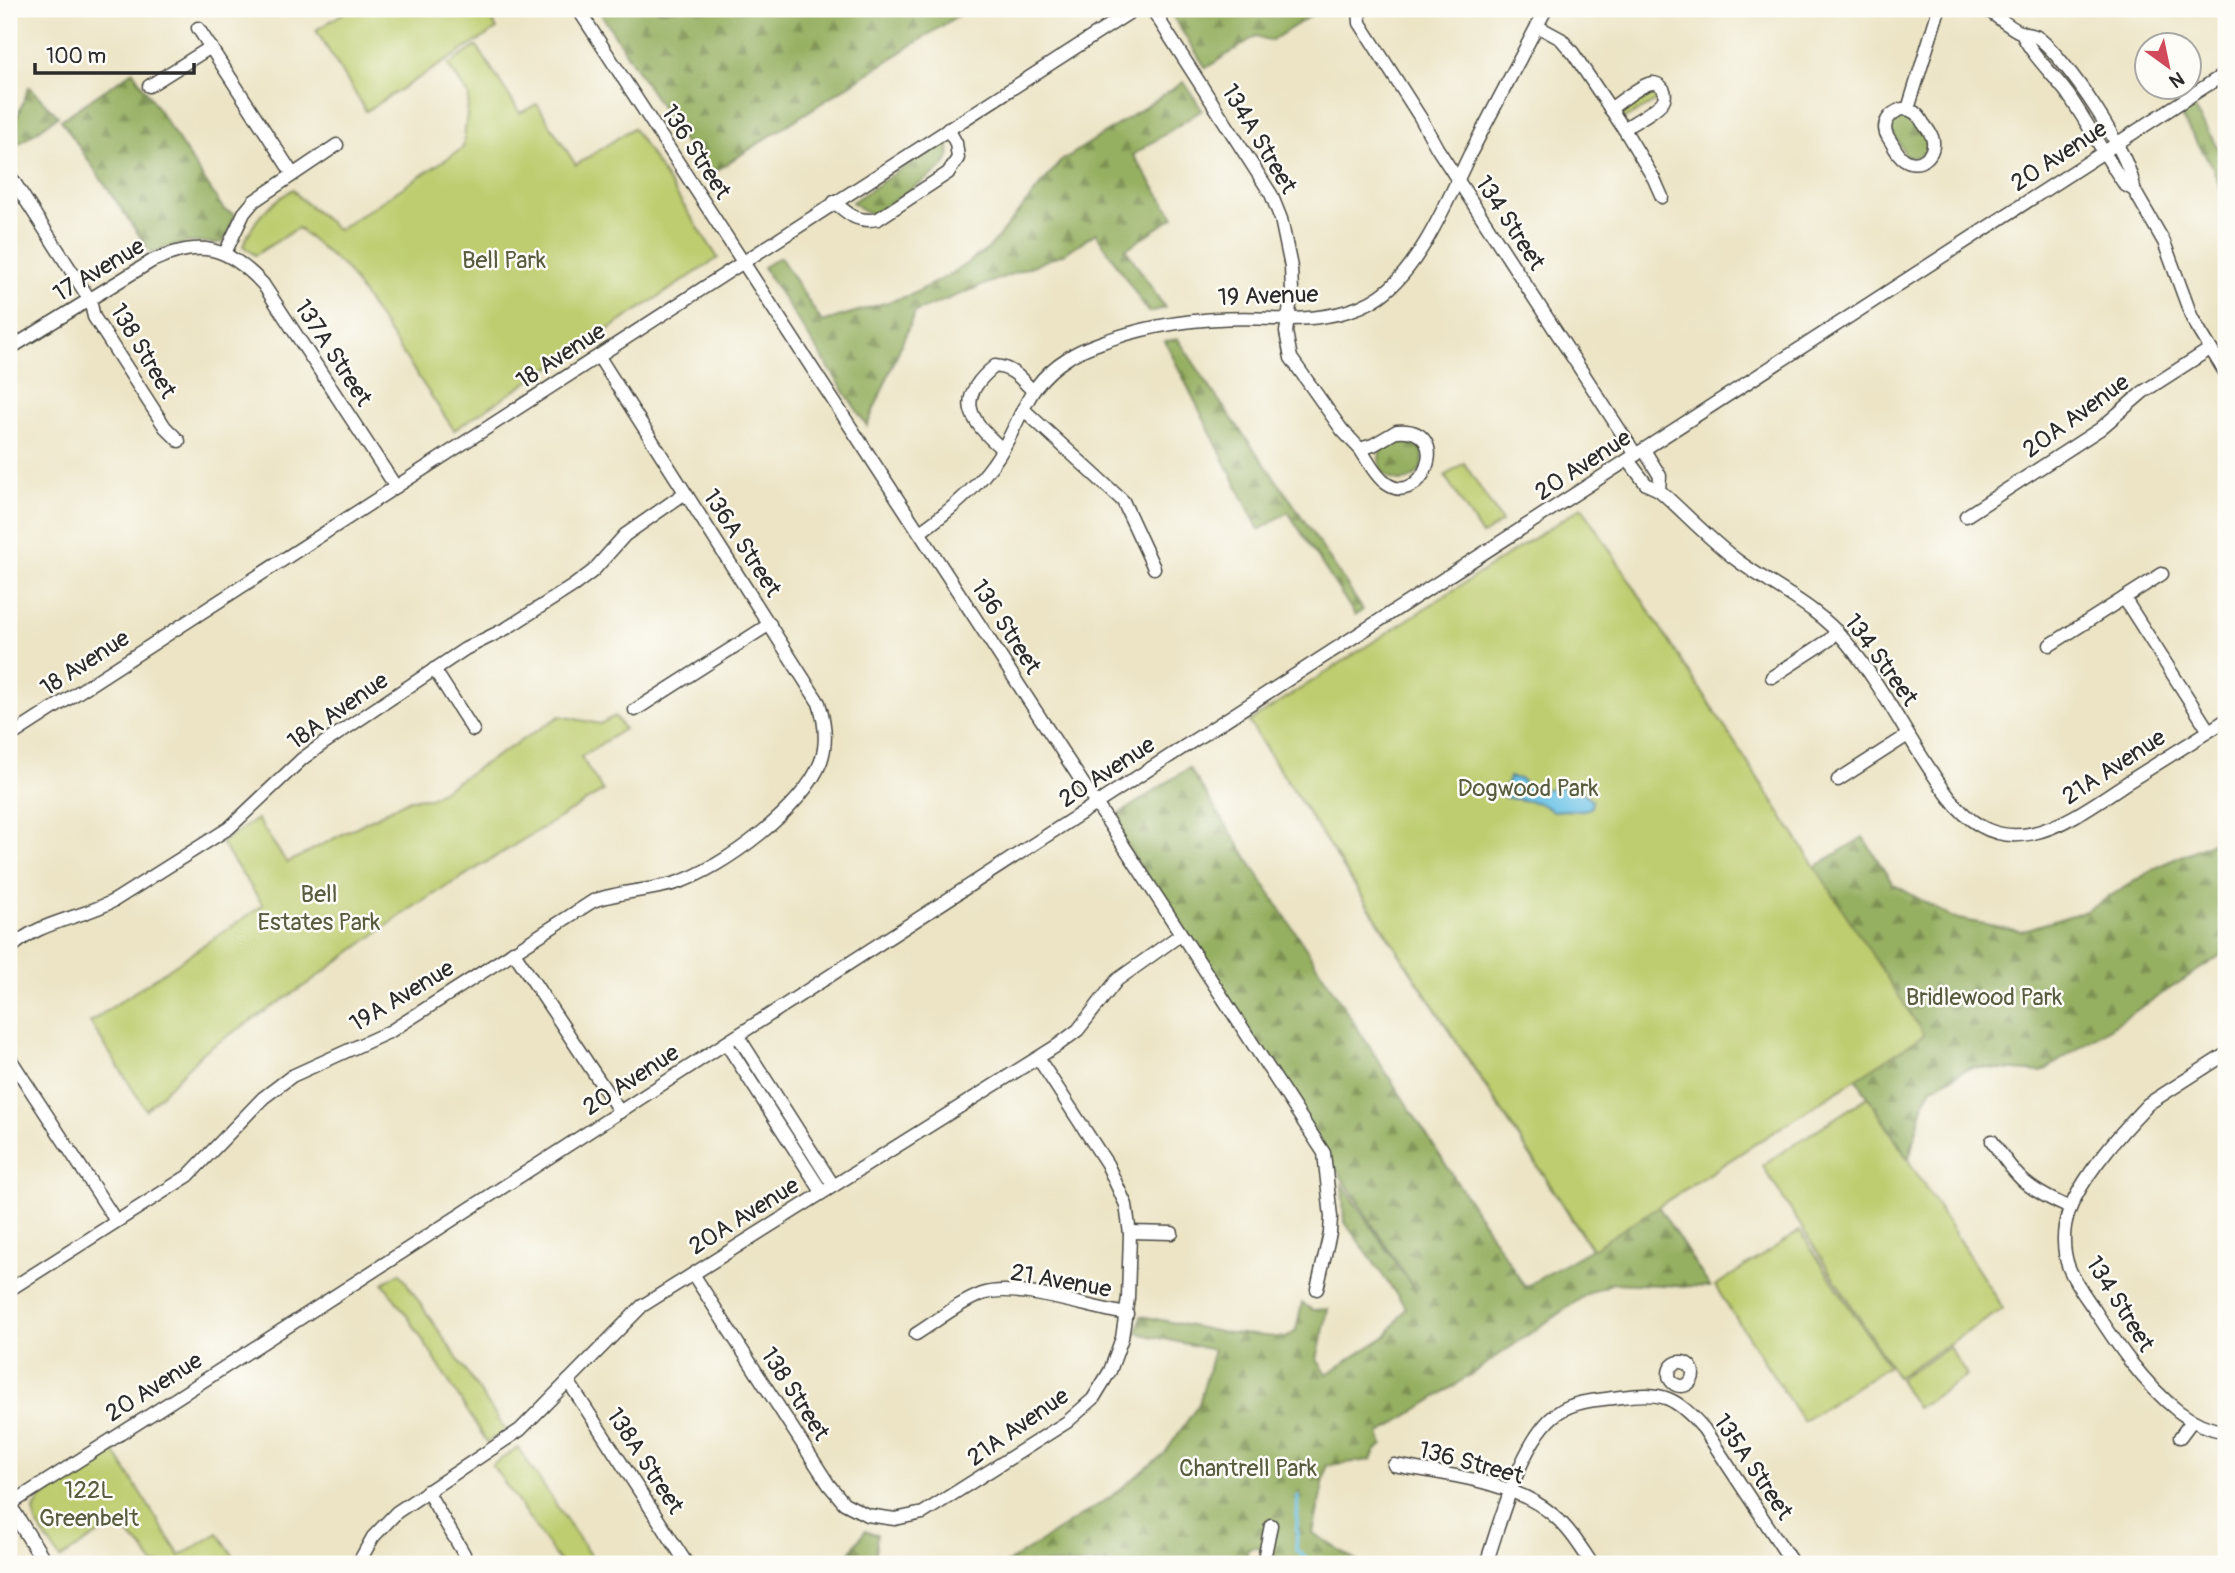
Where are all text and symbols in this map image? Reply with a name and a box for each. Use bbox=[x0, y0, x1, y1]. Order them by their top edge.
scale bar bbox=[35, 32, 194, 76]
north arrow bbox=[2134, 32, 2204, 102]
text: 100 m bbox=[46, 43, 106, 70]
text: N bbox=[2165, 66, 2189, 93]
street label: 134A Street bbox=[1215, 79, 1303, 199]
street label: 136 Street bbox=[655, 99, 737, 205]
street label: 20 Avenue bbox=[2005, 114, 2113, 198]
street label: 134 Street bbox=[1469, 170, 1551, 276]
street label: 17 Avenue bbox=[48, 231, 150, 308]
park label: Bell Park bbox=[462, 246, 546, 275]
street label: 19 Avenue bbox=[1217, 280, 1319, 312]
street label: 137A Street bbox=[288, 294, 378, 412]
street label: 138 Street bbox=[103, 298, 183, 404]
street label: 18 Avenue bbox=[511, 316, 611, 396]
street label: 20A Avenue bbox=[2017, 368, 2135, 464]
street label: 20 Avenue bbox=[1529, 423, 1637, 507]
street label: 136A Street bbox=[696, 484, 788, 603]
street label: 136 Street bbox=[965, 574, 1047, 680]
street label: 134 Street bbox=[1838, 608, 1924, 712]
street label: 18 Avenue bbox=[35, 623, 135, 703]
street label: 18A Avenue bbox=[282, 666, 394, 756]
street label: 21A Avenue bbox=[2057, 723, 2171, 811]
street label: 20 Avenue bbox=[1053, 730, 1161, 814]
park label: Dogwood Park bbox=[1458, 774, 1599, 803]
park label: Bell Estates Park bbox=[258, 880, 380, 937]
street label: 19A Avenue bbox=[345, 954, 459, 1038]
park label: Bridlewood Park bbox=[1906, 983, 2062, 1012]
street label: 20 Avenue bbox=[577, 1038, 685, 1122]
street label: 20A Avenue bbox=[684, 1171, 805, 1261]
street label: 134 Street bbox=[2079, 1251, 2161, 1357]
street label: 21 Avenue bbox=[1008, 1258, 1114, 1304]
street label: 138 Street bbox=[754, 1342, 836, 1446]
street label: 20 Avenue bbox=[100, 1346, 208, 1428]
street label: 21A Avenue bbox=[962, 1381, 1075, 1473]
street label: 138A Street bbox=[600, 1402, 690, 1520]
street label: 135A Street bbox=[1707, 1408, 1799, 1526]
street label: 136 Street bbox=[1416, 1435, 1527, 1491]
park label: Chantrell Park bbox=[1179, 1454, 1317, 1483]
park label: 122L Greenbelt bbox=[39, 1476, 139, 1533]

